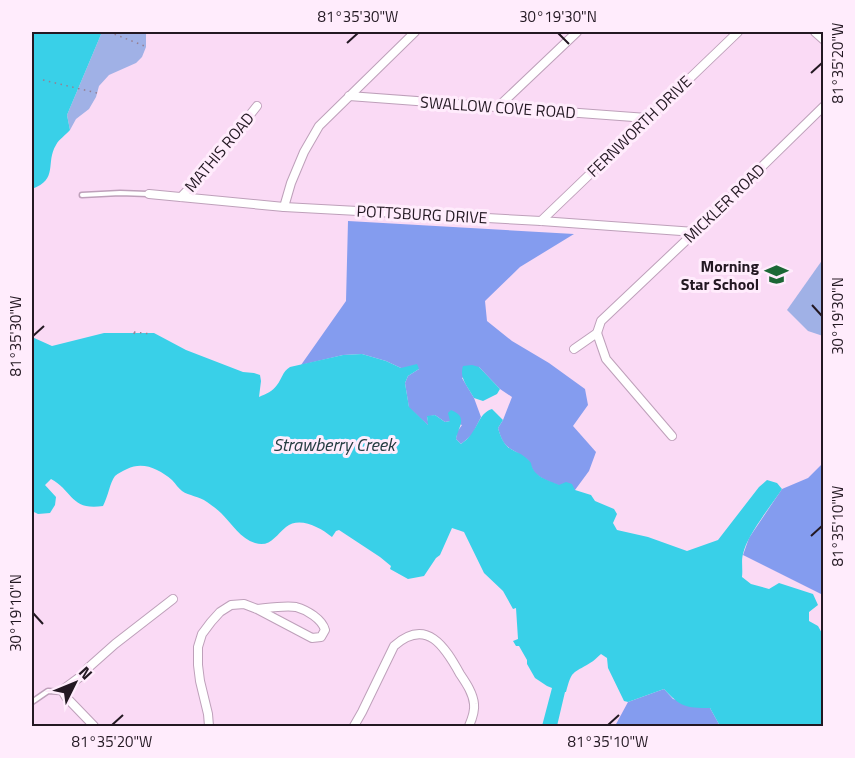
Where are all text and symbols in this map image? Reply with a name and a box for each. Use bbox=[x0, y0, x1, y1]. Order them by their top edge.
text: 81°35'30"W bbox=[318, 5, 398, 28]
text: 30°19'30"N bbox=[519, 5, 597, 28]
text: 81°35'20"W bbox=[826, 23, 849, 103]
street label: FERNWORTH DRIVE bbox=[581, 70, 697, 182]
street label: SWALLOW COVE ROAD bbox=[419, 90, 577, 124]
street label: MATHIS ROAD bbox=[178, 107, 260, 197]
street label: MICKLER ROAD bbox=[678, 158, 770, 248]
street label: POTTSBURG DRIVE bbox=[356, 199, 488, 229]
place label: Morning Star School bbox=[681, 254, 759, 296]
school or university icon: Morning Star School bbox=[764, 262, 790, 288]
text: 30°19'30"N bbox=[826, 277, 849, 355]
text: 81°35'30"W bbox=[4, 296, 27, 376]
water label: Strawberry Creek bbox=[273, 431, 397, 458]
text: 81°35'10"W bbox=[826, 486, 849, 566]
text: 30°19'10"N bbox=[4, 574, 27, 652]
north arrow bbox=[45, 653, 105, 713]
text: N bbox=[73, 661, 99, 685]
text: 81°35'20"W bbox=[72, 730, 152, 753]
text: 81°35'10"W bbox=[568, 730, 648, 753]

